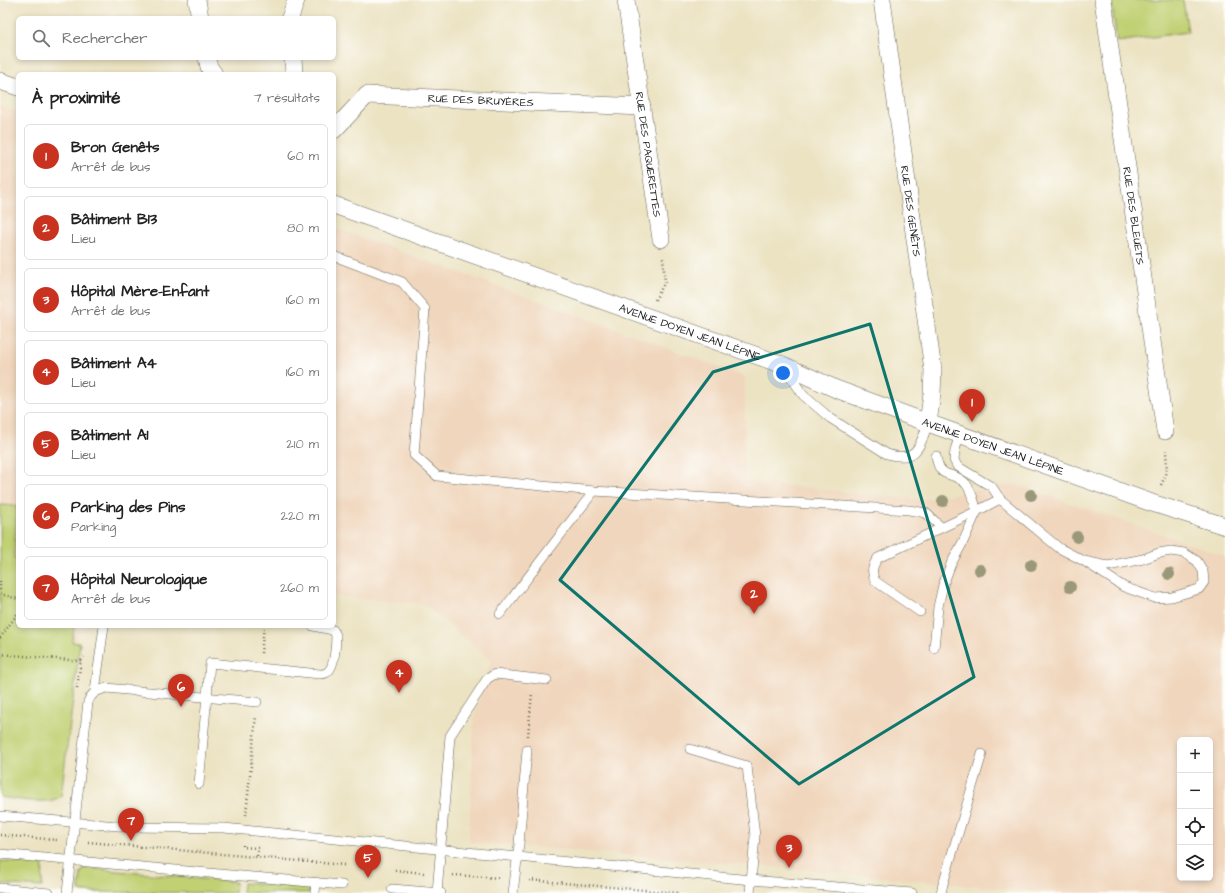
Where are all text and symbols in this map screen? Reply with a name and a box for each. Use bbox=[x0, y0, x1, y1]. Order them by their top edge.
search box bbox=[16, 16, 336, 60]
icon: search bbox=[30, 27, 52, 49]
text: Rechercher bbox=[62, 28, 147, 49]
text: À proximité bbox=[32, 86, 121, 110]
text: 7 résultats bbox=[254, 89, 320, 107]
street label: RUE DES BRUYÈRES bbox=[428, 90, 534, 110]
street label: RUE DES PAQUERETTES bbox=[632, 91, 665, 218]
text: Bron Genêts bbox=[71, 137, 160, 158]
text: 1 bbox=[45, 147, 47, 165]
text: 60 m bbox=[287, 147, 319, 165]
text: Arrêt de bus bbox=[71, 158, 151, 176]
street label: RUE DES GENÊTS bbox=[897, 165, 925, 257]
street label: RUE DES BLEUETS bbox=[1120, 166, 1148, 266]
text: Bâtiment B13 bbox=[71, 209, 157, 230]
text: 2 bbox=[42, 219, 50, 237]
text: 80 m bbox=[287, 219, 319, 237]
text: Lieu bbox=[71, 230, 96, 248]
text: Hôpital Mère-Enfant bbox=[71, 281, 209, 302]
text: 3 bbox=[43, 291, 49, 309]
text: 160 m bbox=[286, 291, 319, 309]
street label: AVENUE DOYEN JEAN LÉPINE bbox=[617, 300, 764, 364]
text: Arrêt de bus bbox=[71, 302, 151, 320]
text: Bâtiment A4 bbox=[71, 353, 157, 374]
text: 4 bbox=[42, 363, 50, 381]
text: 160 m bbox=[286, 363, 319, 381]
your location bbox=[773, 363, 793, 383]
text: Lieu bbox=[71, 374, 96, 392]
pin: 1 bbox=[959, 389, 985, 422]
street label: AVENUE DOYEN JEAN LÉPINE bbox=[920, 414, 1067, 479]
text: Bâtiment A1 bbox=[71, 425, 149, 446]
text: 5 bbox=[41, 435, 51, 453]
text: 210 m bbox=[286, 435, 319, 453]
text: Lieu bbox=[71, 446, 96, 464]
text: Parking des Pins bbox=[71, 497, 185, 518]
text: 6 bbox=[42, 507, 50, 525]
text: 220 m bbox=[281, 507, 319, 525]
text: Parking bbox=[71, 518, 116, 536]
text: Hôpital Neurologique bbox=[71, 569, 207, 590]
text: 7 bbox=[42, 579, 50, 597]
text: 260 m bbox=[280, 579, 319, 597]
pin: 2 bbox=[741, 581, 767, 614]
text: Arrêt de bus bbox=[71, 590, 151, 608]
pin: 4 bbox=[386, 660, 412, 693]
pin: 6 bbox=[168, 674, 194, 707]
map controls bbox=[1177, 737, 1213, 881]
button: + bbox=[1177, 737, 1213, 773]
button: − bbox=[1177, 773, 1213, 809]
pin: 7 bbox=[118, 808, 144, 841]
button: locate bbox=[1177, 809, 1213, 845]
pin: 3 bbox=[776, 835, 802, 868]
pin: 5 bbox=[355, 845, 381, 878]
button: layers bbox=[1177, 845, 1213, 881]

